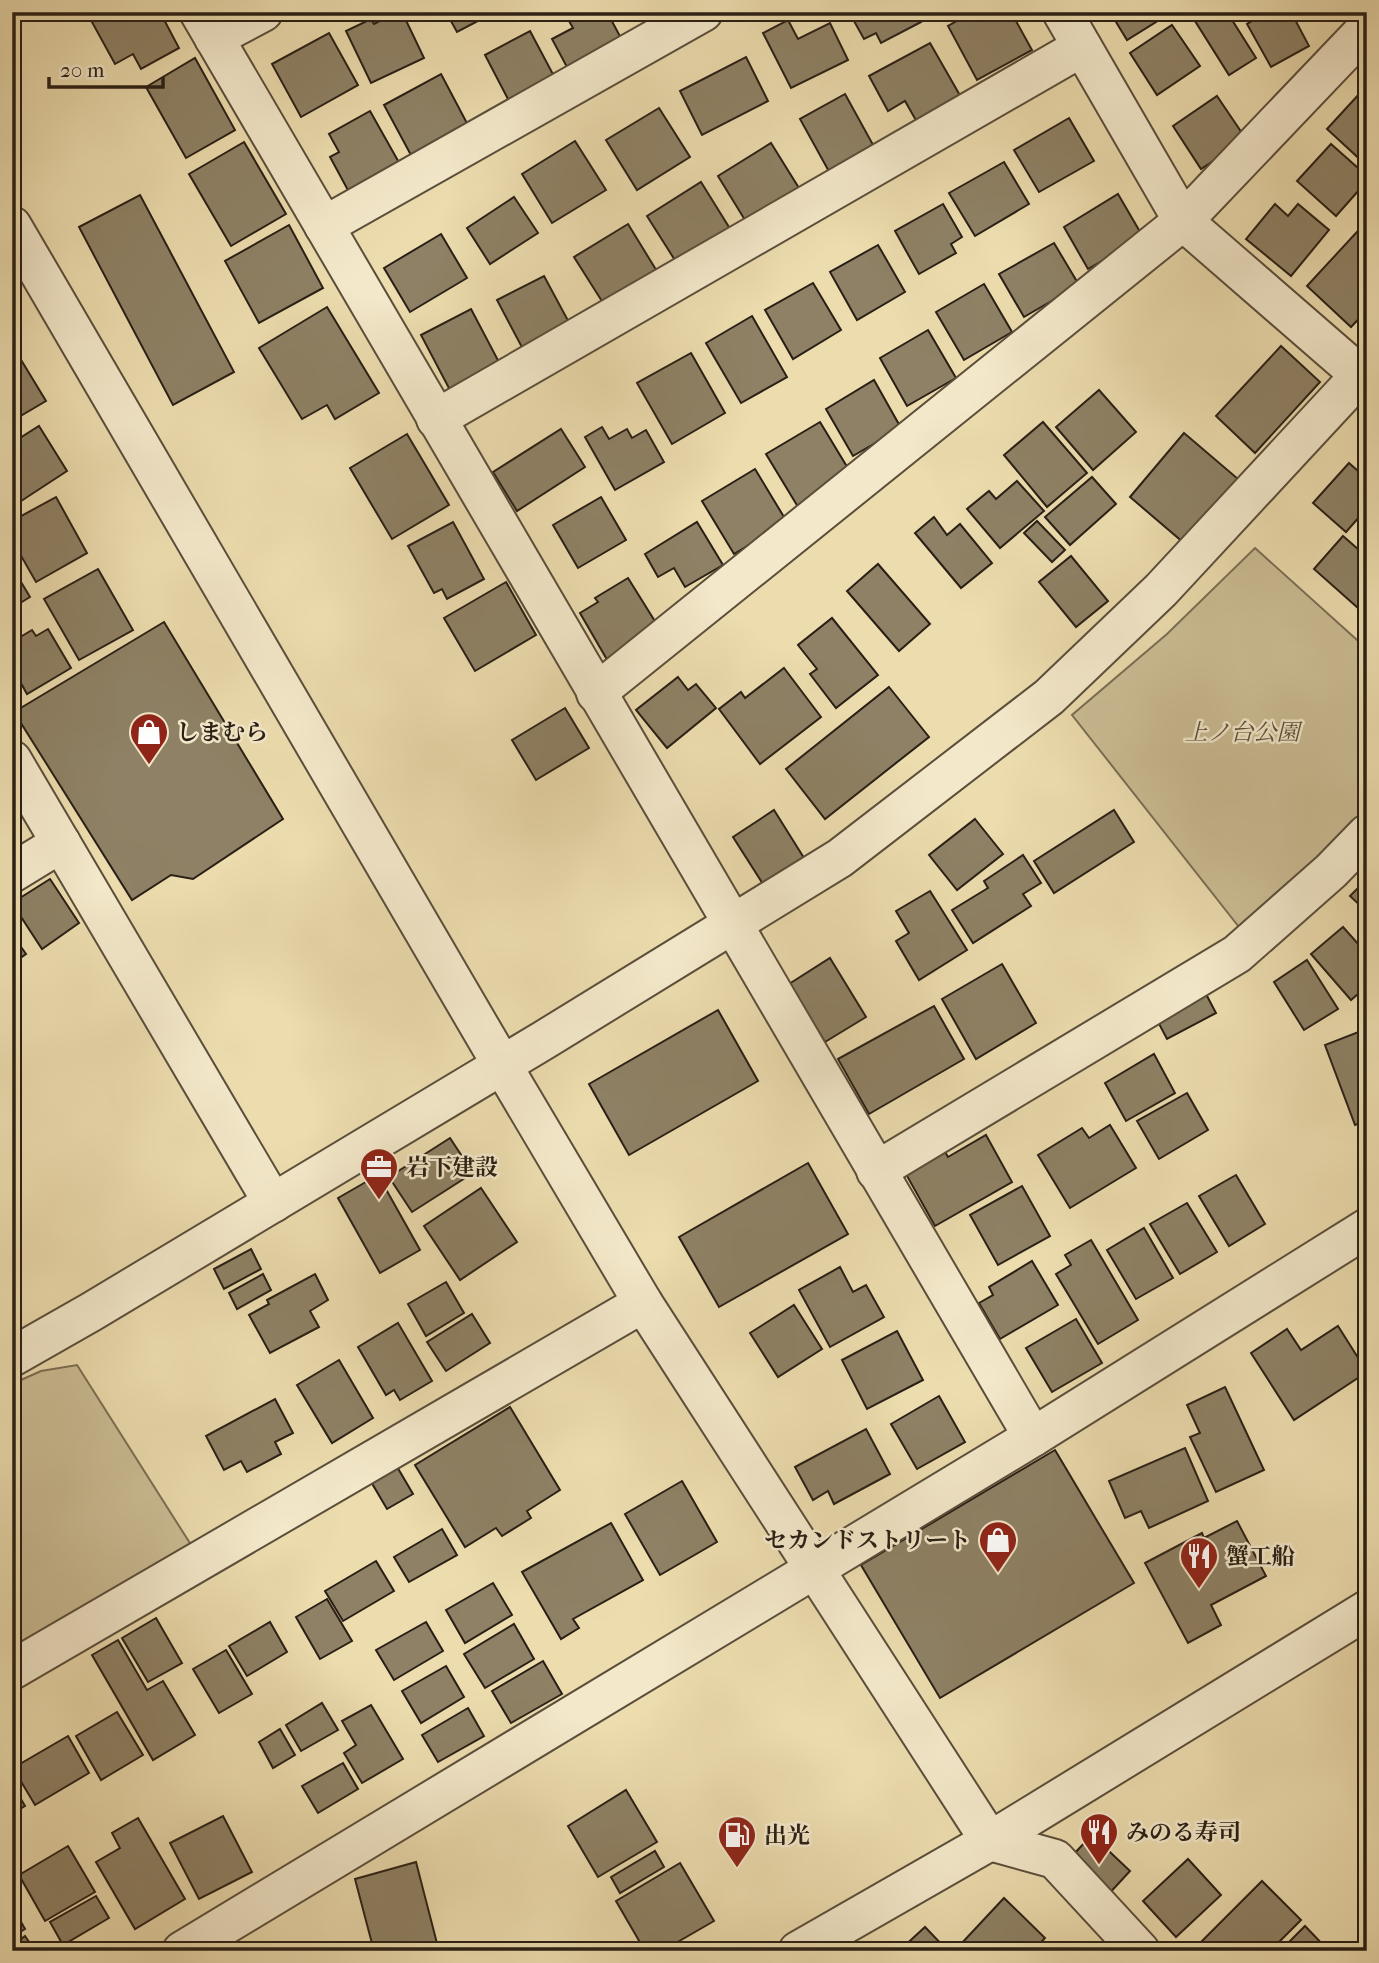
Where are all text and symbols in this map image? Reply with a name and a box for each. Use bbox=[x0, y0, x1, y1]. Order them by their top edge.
scale bar bbox=[49, 46, 163, 90]
text: 20 m bbox=[60, 58, 105, 82]
shop icon: しまむら bbox=[128, 711, 170, 766]
place label: しまむら bbox=[176, 719, 268, 746]
park label: 上ノ台公園 bbox=[1185, 719, 1304, 746]
office icon: 岩下建設 bbox=[358, 1146, 400, 1201]
place label: 岩下建設 bbox=[406, 1154, 498, 1181]
shop icon: セカンドストリート bbox=[977, 1519, 1019, 1574]
place label: セカンドストリート bbox=[764, 1527, 971, 1554]
restaurant icon: 蟹工船 bbox=[1178, 1535, 1220, 1590]
place label: 蟹工船 bbox=[1226, 1543, 1295, 1570]
restaurant icon: みのる寿司 bbox=[1078, 1811, 1120, 1866]
fuel station icon: 出光 bbox=[716, 1814, 758, 1869]
place label: みのる寿司 bbox=[1126, 1819, 1241, 1846]
place label: 出光 bbox=[764, 1822, 810, 1849]

